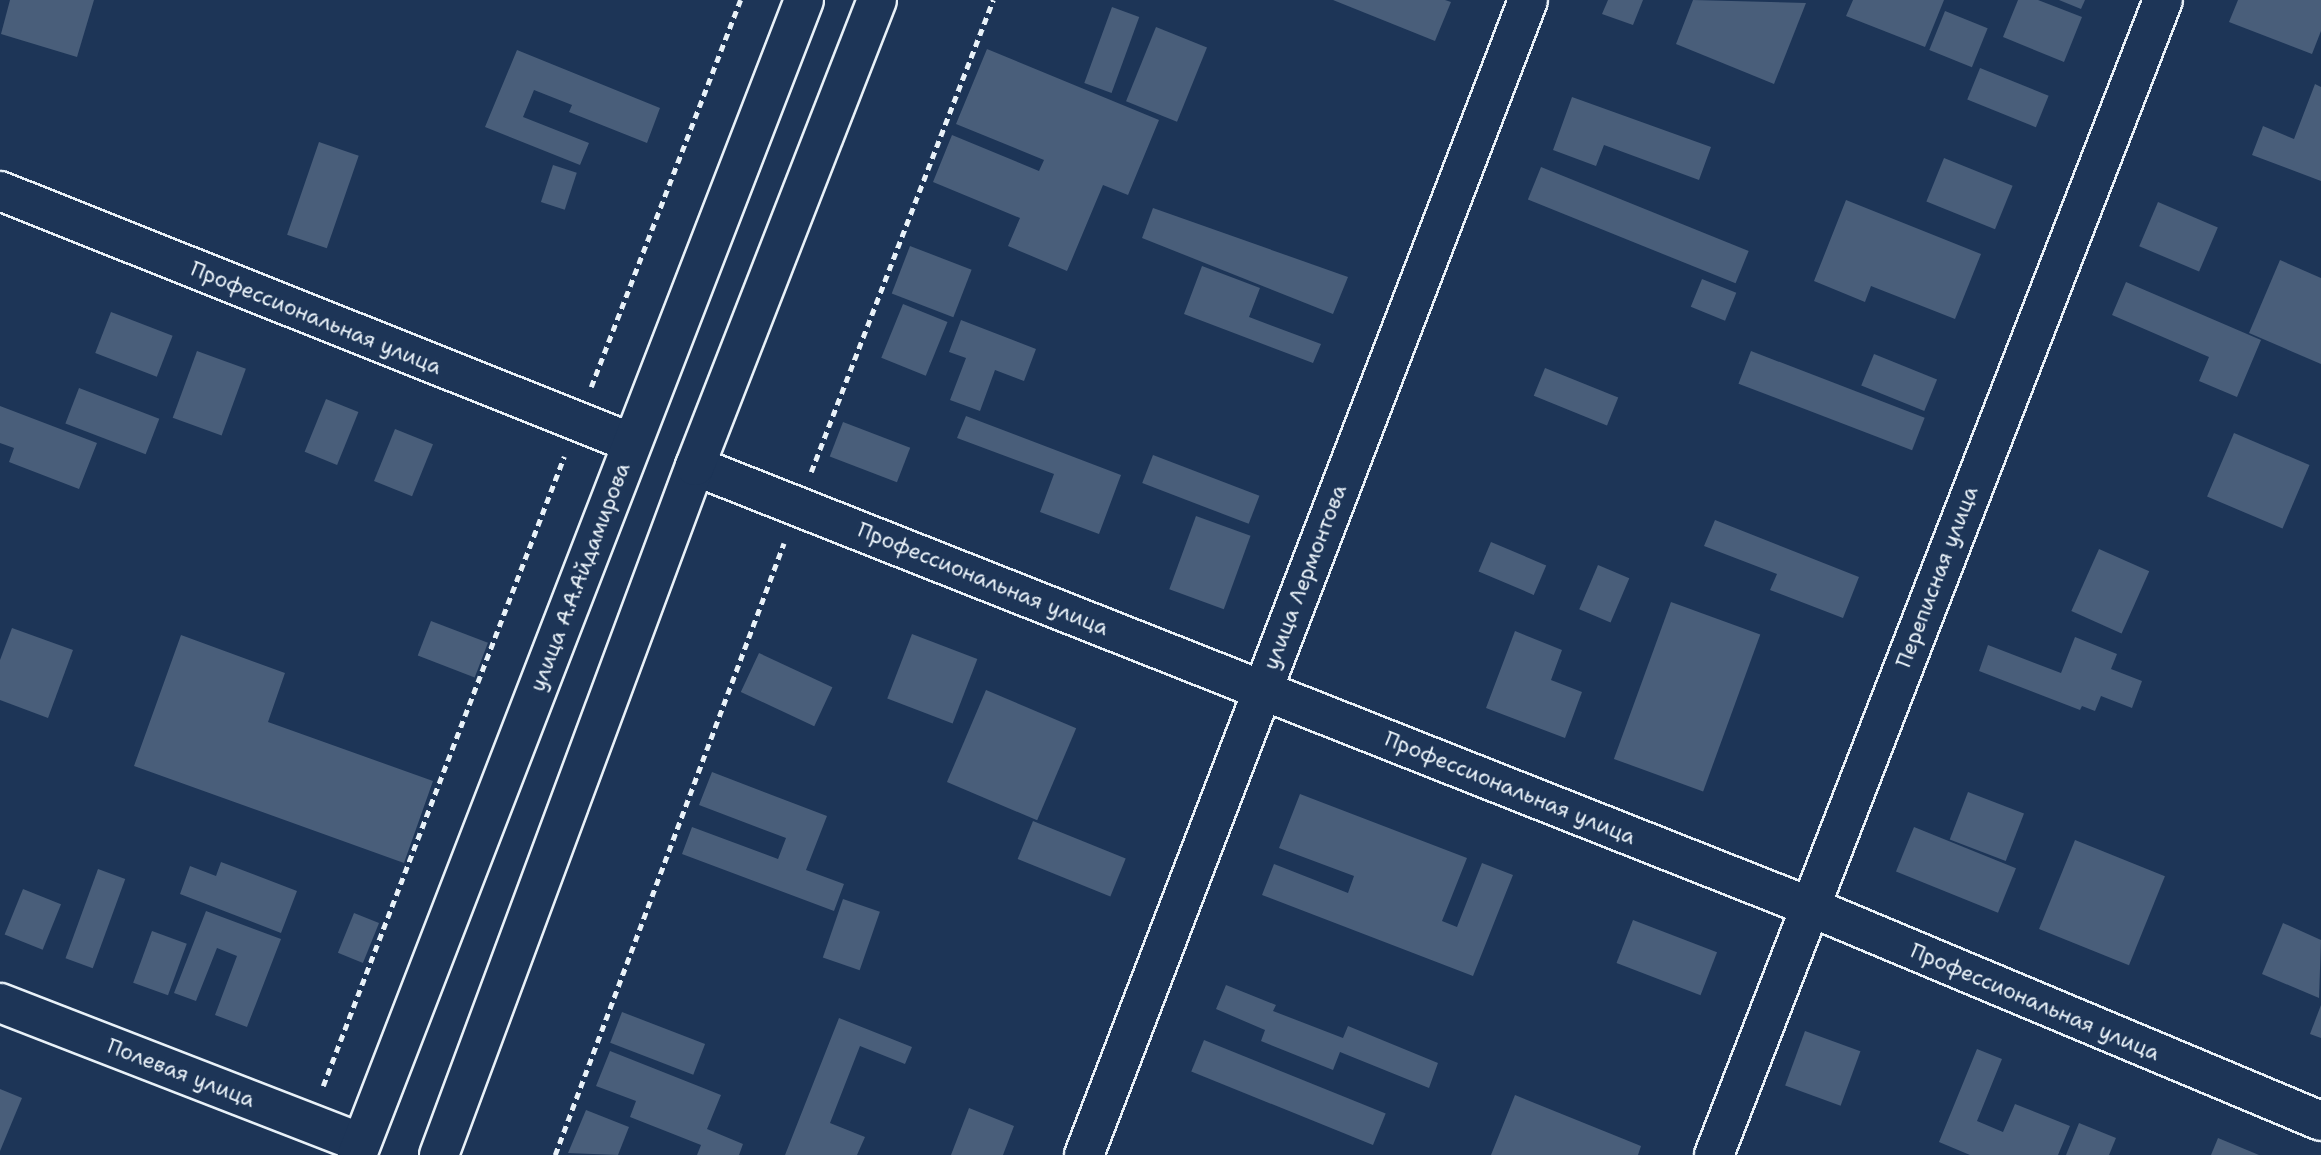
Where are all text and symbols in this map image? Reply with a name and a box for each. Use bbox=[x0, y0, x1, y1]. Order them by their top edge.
street label: Профессиональная улица bbox=[187, 256, 445, 380]
street label: улица А.А.Айдамирова bbox=[525, 459, 635, 695]
street label: улица Лермонтова bbox=[1258, 481, 1352, 673]
street label: Переписная улица bbox=[1891, 483, 1983, 671]
street label: Профессиональная улица bbox=[854, 517, 1112, 641]
street label: Профессиональная улица bbox=[1381, 726, 1639, 850]
street label: Профессиональная улица bbox=[1907, 938, 2163, 1066]
street label: Полевая улица bbox=[104, 1033, 258, 1113]

